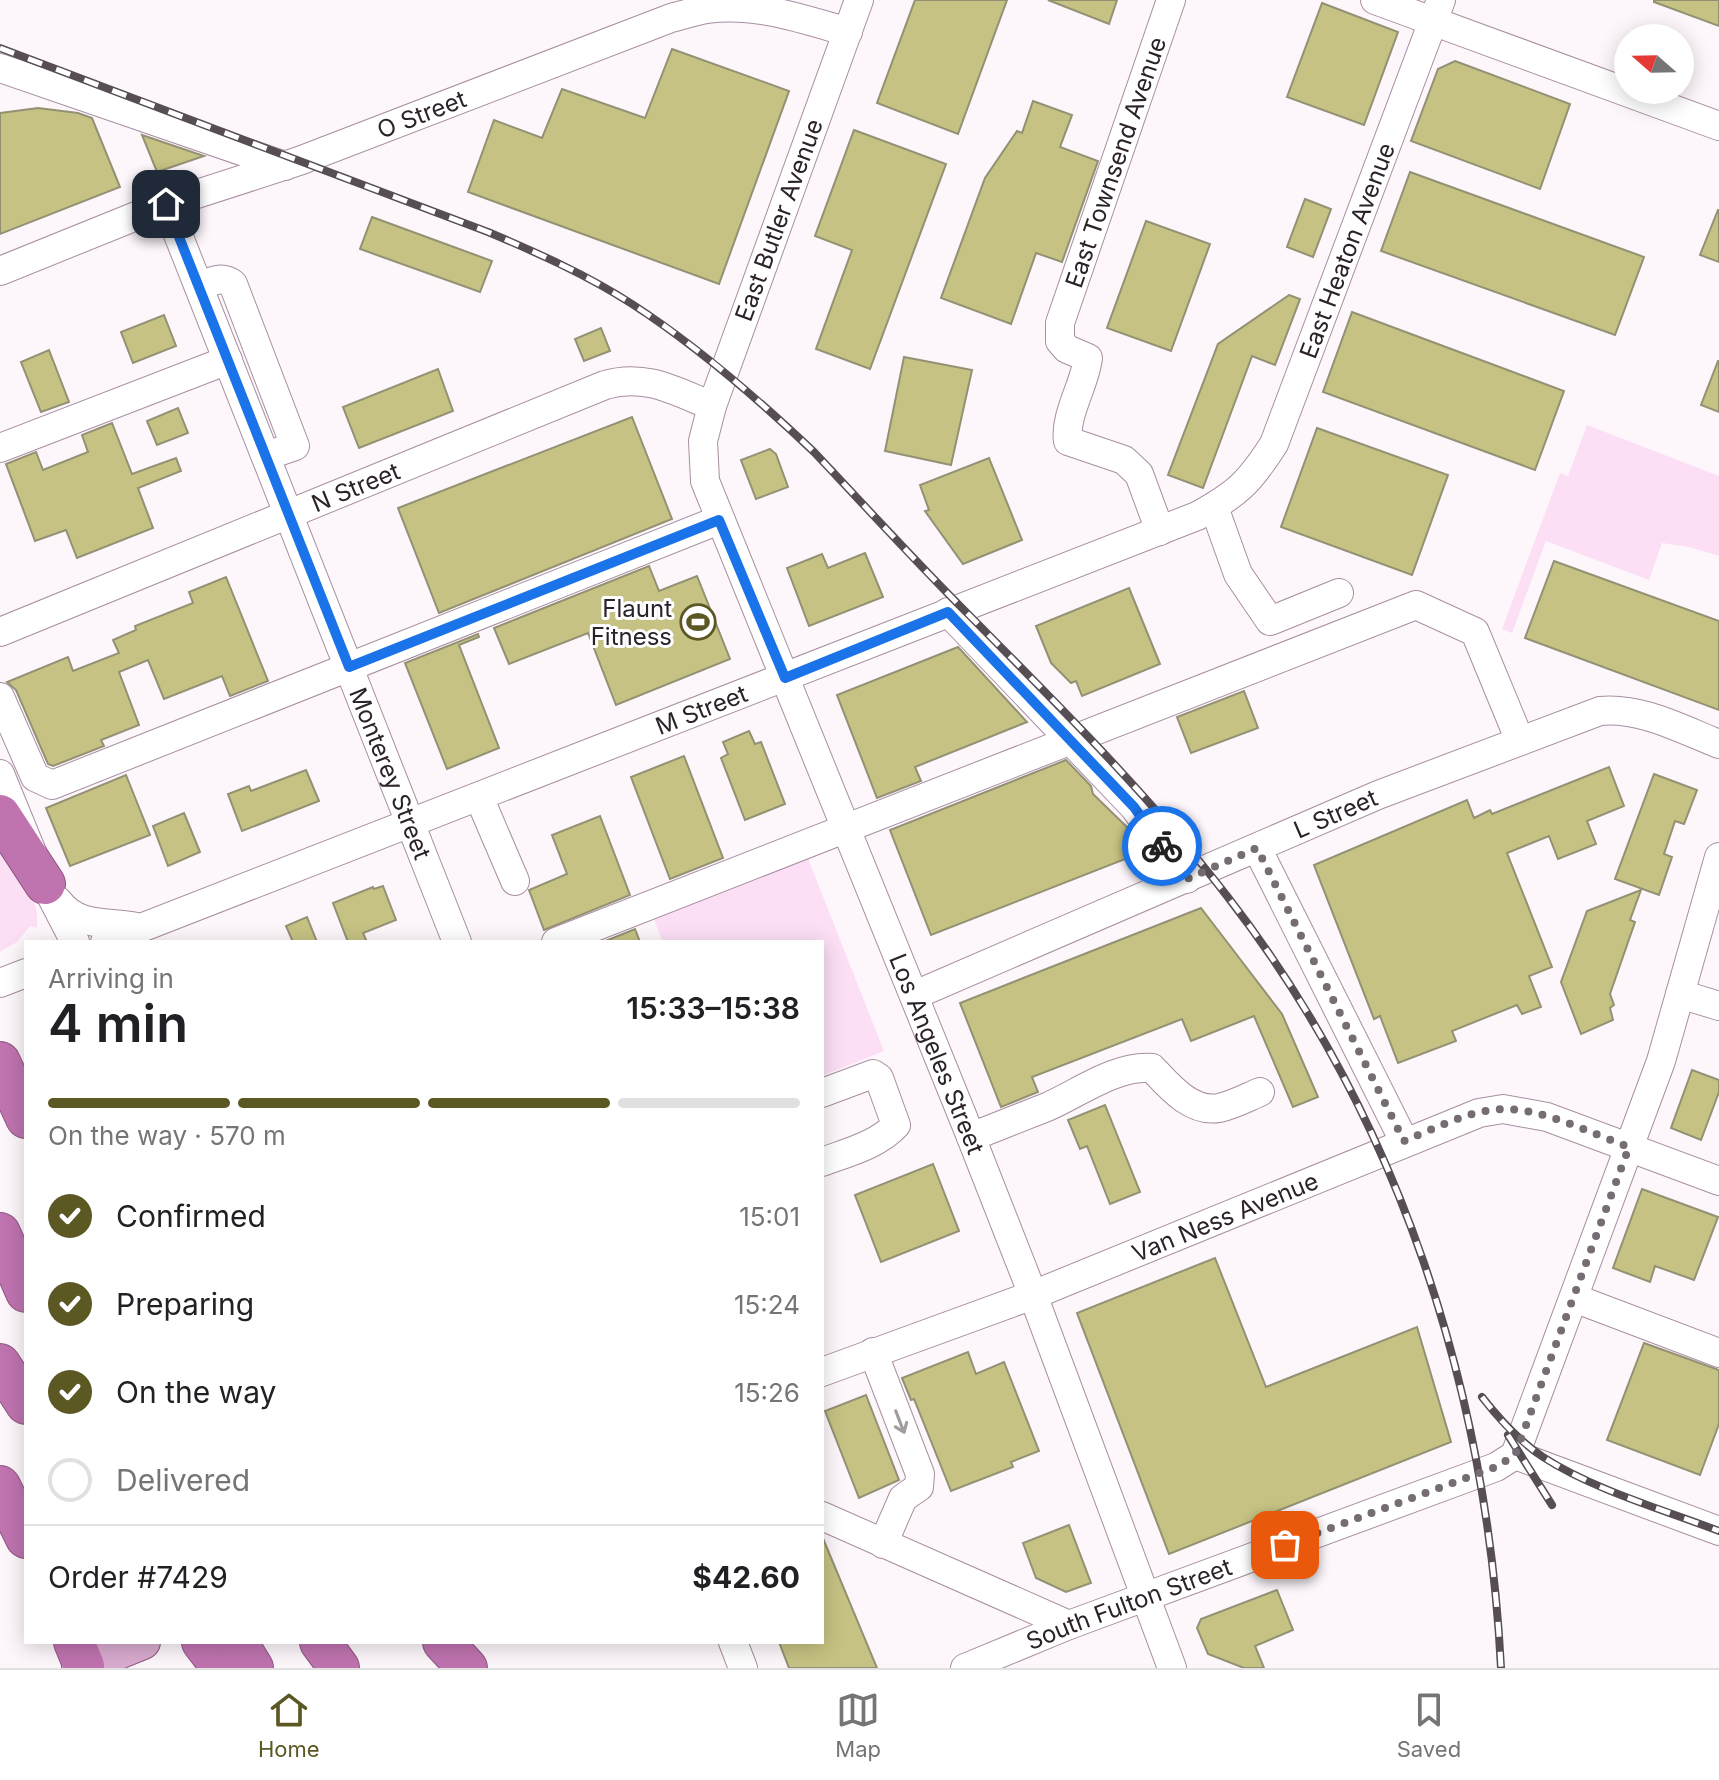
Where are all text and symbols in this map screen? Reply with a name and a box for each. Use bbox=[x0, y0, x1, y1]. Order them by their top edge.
north arrow bbox=[1614, 24, 1694, 104]
map controls bbox=[1614, 24, 1694, 104]
street label: East Townsend Avenue bbox=[1059, 33, 1172, 291]
street label: O Street bbox=[373, 84, 470, 144]
street label: East Butler Avenue bbox=[729, 115, 829, 325]
street label: East Heaton Avenue bbox=[1293, 139, 1401, 362]
pin bbox=[132, 170, 200, 238]
icon: home bbox=[144, 182, 188, 226]
street label: N Street bbox=[307, 456, 404, 518]
place label: Flaunt Fitness bbox=[591, 594, 672, 651]
sports icon: Flaunt Fitness bbox=[679, 603, 717, 641]
street label: M Street bbox=[651, 678, 751, 740]
street label: Monterey Street bbox=[344, 683, 437, 863]
street label: L Street bbox=[1289, 783, 1382, 844]
courier bbox=[1122, 806, 1202, 886]
icon: bike bbox=[1140, 824, 1184, 868]
street label: Los Angeles Street bbox=[884, 949, 991, 1158]
text: Arriving in bbox=[48, 963, 174, 994]
text: 15:33–15:38 bbox=[626, 990, 800, 1026]
text: 4 min bbox=[48, 992, 188, 1055]
text: On the way · 570 m bbox=[48, 1120, 286, 1151]
street label: Van Ness Avenue bbox=[1128, 1166, 1322, 1268]
icon: check bbox=[48, 1194, 92, 1238]
text: Confirmed bbox=[116, 1198, 266, 1234]
text: 15:01 bbox=[739, 1201, 800, 1232]
icon: check bbox=[48, 1282, 92, 1326]
text: Preparing bbox=[116, 1286, 254, 1322]
text: 15:24 bbox=[734, 1289, 800, 1320]
icon: check bbox=[48, 1370, 92, 1414]
text: On the way bbox=[116, 1374, 276, 1410]
text: 15:26 bbox=[734, 1377, 800, 1408]
one-way arrow bbox=[894, 1409, 908, 1434]
text: Delivered bbox=[116, 1462, 250, 1498]
pin bbox=[1251, 1511, 1319, 1579]
icon: bag bbox=[1263, 1523, 1307, 1567]
street label: South Fulton Street bbox=[1022, 1552, 1236, 1656]
text: Order #7429 bbox=[48, 1559, 228, 1595]
text: $42.60 bbox=[692, 1559, 800, 1595]
tab: Home bbox=[258, 1688, 320, 1762]
tab: Map bbox=[835, 1688, 881, 1762]
tab: Saved bbox=[1397, 1688, 1461, 1762]

